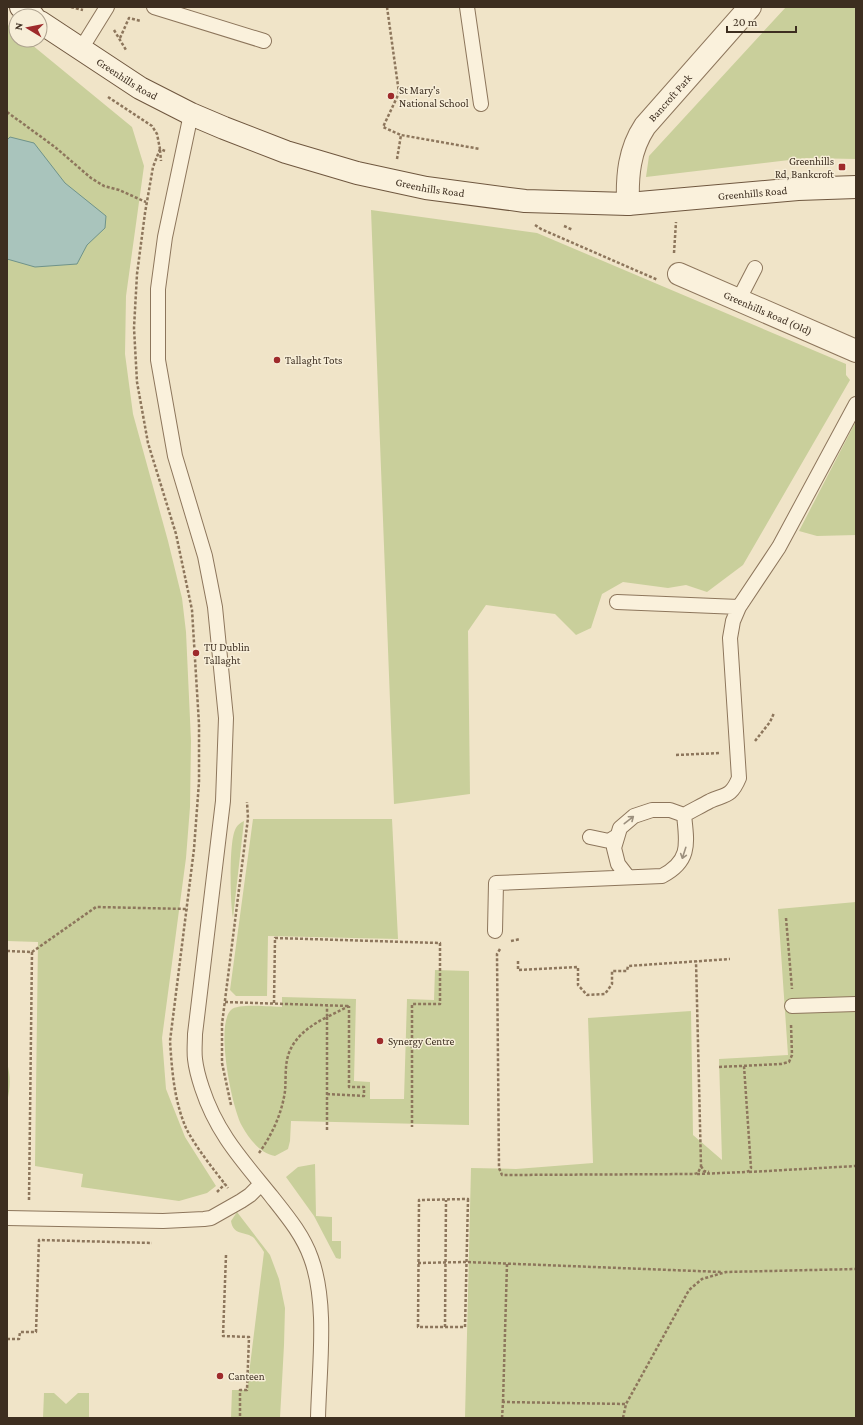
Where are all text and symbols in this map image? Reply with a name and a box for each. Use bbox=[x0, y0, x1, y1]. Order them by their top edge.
north arrow bbox=[8, 8, 48, 48]
scale bar bbox=[727, 8, 796, 34]
text: 20 m bbox=[733, 15, 758, 29]
text: N bbox=[12, 21, 25, 31]
street label: Greenhills Road bbox=[94, 55, 160, 102]
street label: Bancroft Park bbox=[646, 71, 695, 124]
place label: St Mary's National School bbox=[399, 84, 469, 109]
marker: St Mary's National School bbox=[386, 91, 396, 101]
place label: Greenhills Rd, Bankcroft bbox=[775, 155, 834, 181]
marker: Greenhills Rd, Bankcroft bbox=[837, 162, 847, 172]
street label: Greenhills Road bbox=[395, 176, 465, 199]
street label: Greenhills Road bbox=[717, 184, 788, 202]
street label: Greenhills Road (Old) bbox=[722, 288, 814, 338]
place label: Tallaght Tots bbox=[285, 354, 342, 367]
marker: Tallaght Tots bbox=[272, 355, 282, 365]
place label: TU Dublin Tallaght bbox=[204, 641, 250, 667]
marker: TU Dublin Tallaght bbox=[191, 648, 201, 658]
one-way arrow bbox=[624, 815, 635, 824]
one-way arrow bbox=[680, 847, 687, 860]
place label: Synergy Centre bbox=[388, 1035, 455, 1048]
marker: Synergy Centre bbox=[375, 1036, 385, 1046]
place label: Canteen bbox=[228, 1370, 265, 1382]
marker: Canteen bbox=[215, 1371, 225, 1381]

